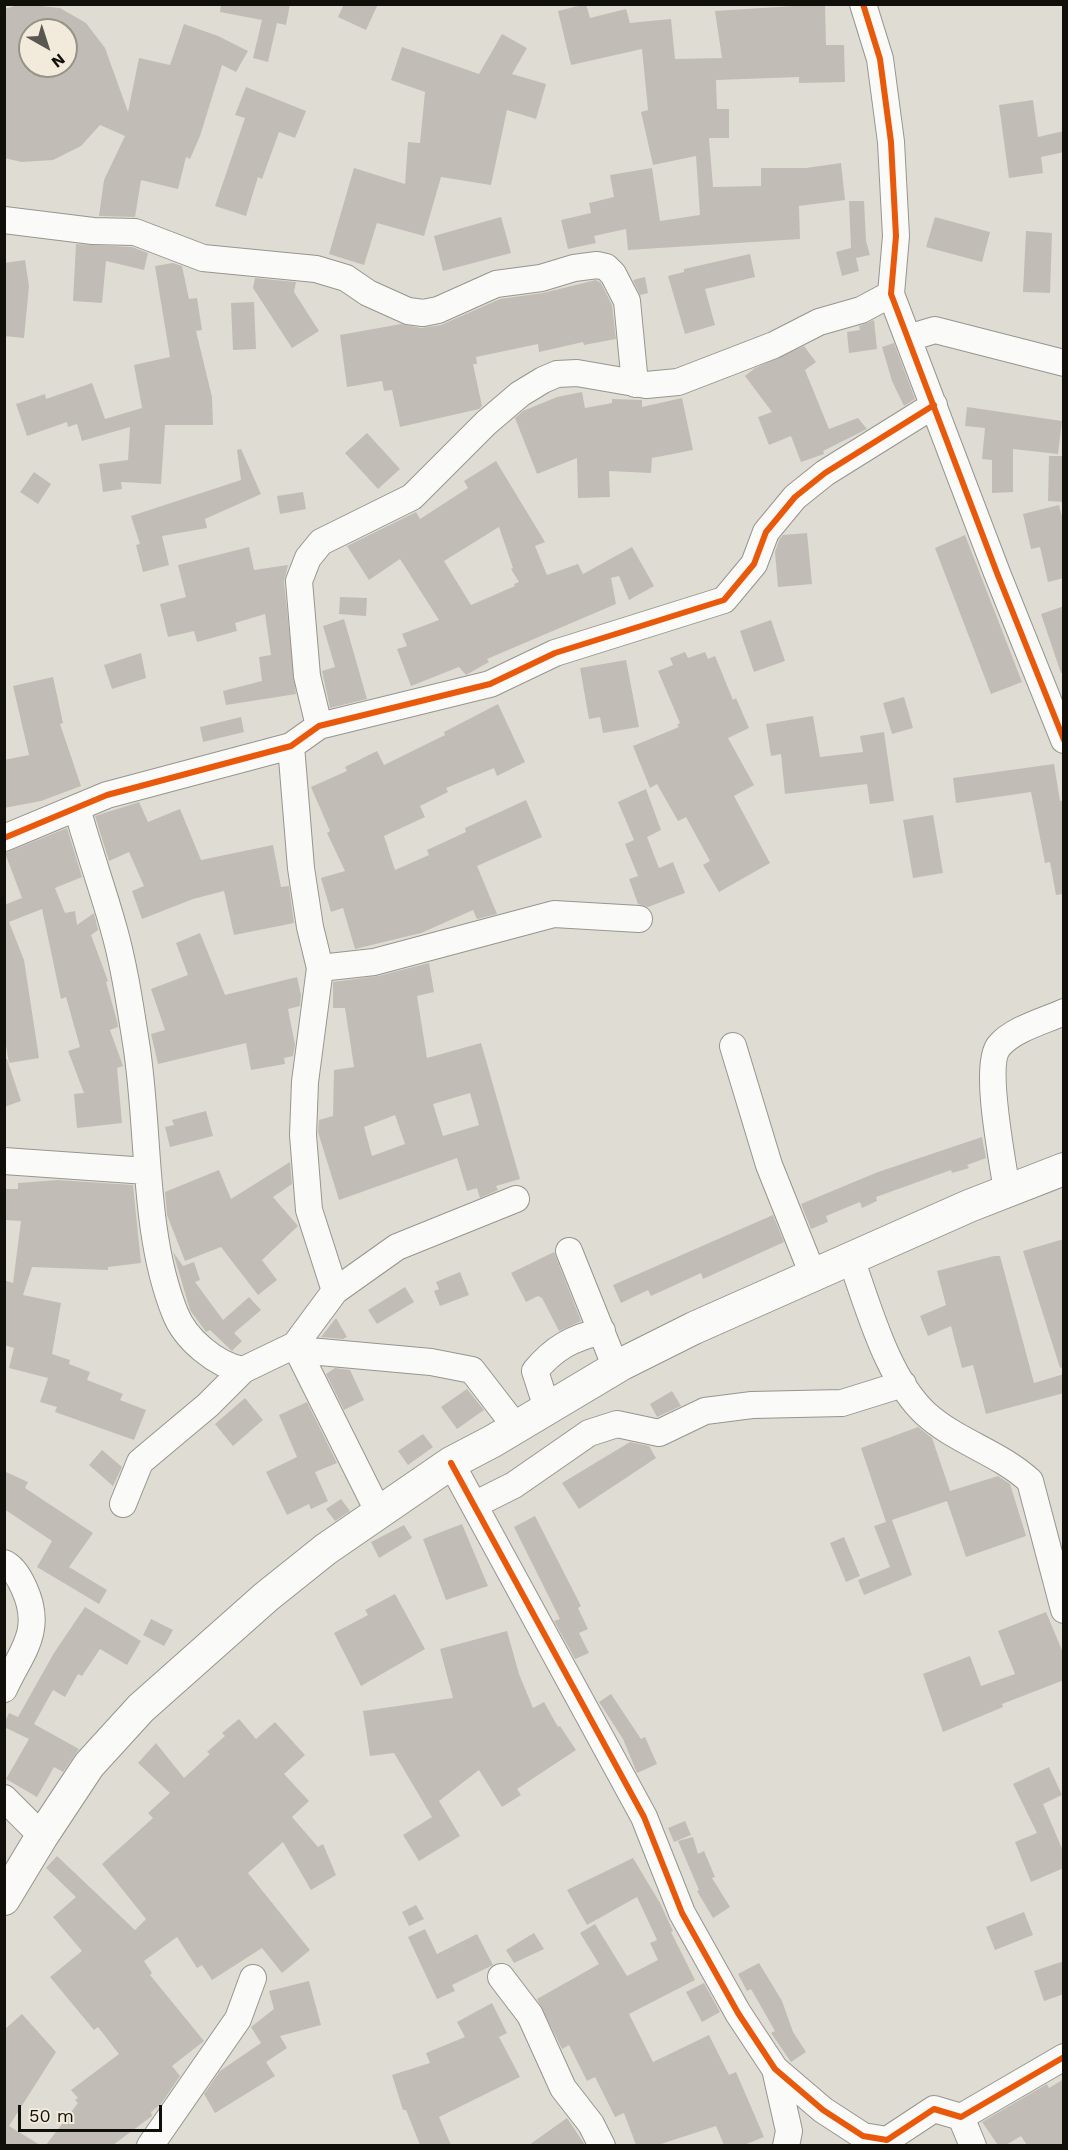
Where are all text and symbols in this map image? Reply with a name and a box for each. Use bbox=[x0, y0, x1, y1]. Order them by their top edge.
north arrow bbox=[18, 18, 78, 78]
text: N bbox=[48, 50, 69, 72]
scale bar bbox=[21, 2093, 165, 2131]
text: 50 m bbox=[29, 2105, 74, 2126]

